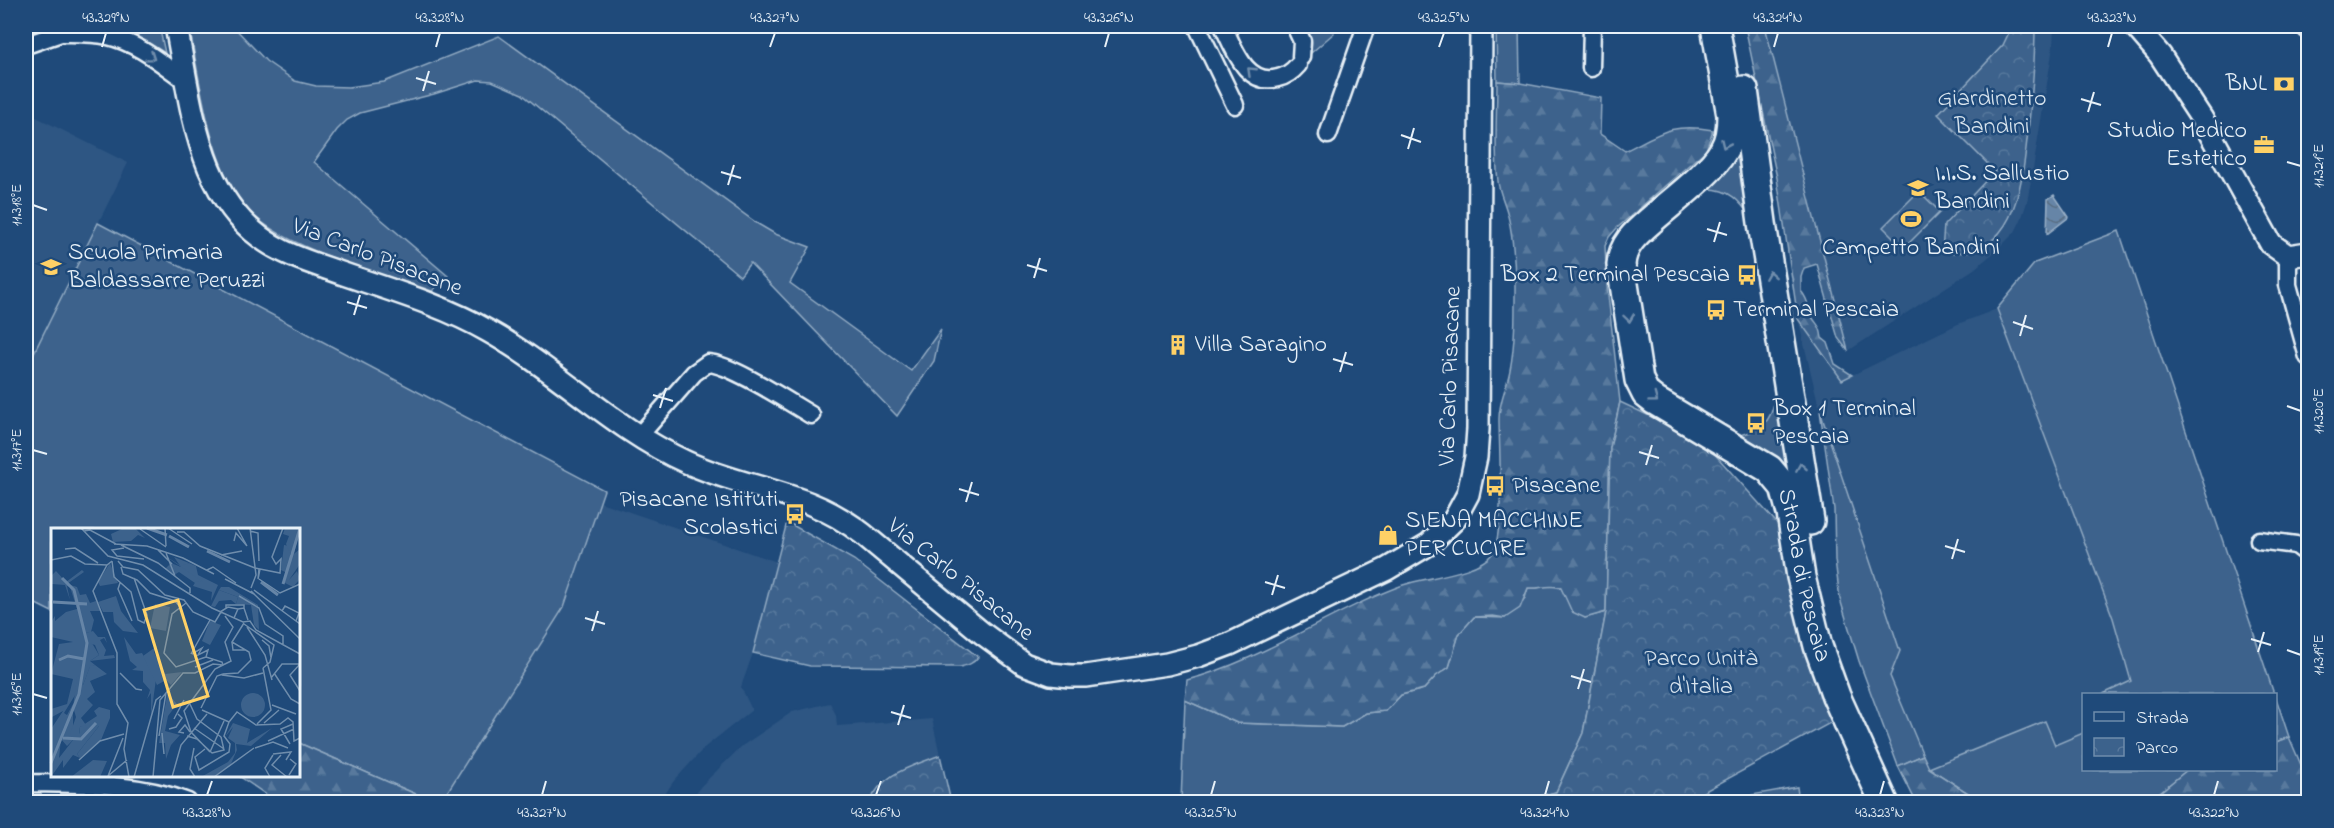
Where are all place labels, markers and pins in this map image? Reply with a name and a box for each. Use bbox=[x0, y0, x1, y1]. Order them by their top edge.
place label: BNL bbox=[2225, 67, 2267, 102]
bank icon: BNL bbox=[2272, 72, 2296, 96]
place label: Studio Medico Estetico bbox=[2107, 114, 2247, 177]
office icon: Studio Medico Estetico bbox=[2252, 133, 2276, 157]
place label: I.I.S. Sallustio Bandini bbox=[1934, 157, 2070, 220]
school or university icon: I.I.S. Sallustio Bandini bbox=[1906, 176, 1930, 200]
sports icon: Campetto Bandini bbox=[1899, 207, 1923, 231]
place label: Campetto Bandini bbox=[1822, 231, 2000, 266]
place label: Scuola Primaria Baldassarre Peruzzi bbox=[67, 236, 265, 299]
school or university icon: Scuola Primaria Baldassarre Peruzzi bbox=[39, 255, 63, 279]
place label: Box 2 Terminal Pescaia bbox=[1500, 258, 1730, 293]
bus stop icon: Box 2 Terminal Pescaia bbox=[1735, 263, 1759, 287]
place label: Terminal Pescaia bbox=[1733, 293, 1899, 328]
bus stop icon: Terminal Pescaia bbox=[1704, 298, 1728, 322]
place label: Villa Saragino bbox=[1194, 328, 1327, 363]
building icon: Villa Saragino bbox=[1166, 333, 1190, 357]
place label: Box 1 Terminal Pescaia bbox=[1772, 392, 1916, 455]
bus stop icon: Box 1 Terminal Pescaia bbox=[1744, 411, 1768, 435]
place label: Pisacane bbox=[1512, 469, 1600, 504]
bus stop icon: Pisacane bbox=[1483, 474, 1507, 498]
place label: Pisacane Istituti Scolastici bbox=[620, 483, 778, 546]
bus stop icon: Pisacane Istituti Scolastici bbox=[783, 502, 807, 526]
place label: SIENA MACCHINE PER CUCIRE bbox=[1405, 504, 1583, 567]
shop icon: SIENA MACCHINE PER CUCIRE bbox=[1376, 523, 1400, 547]

